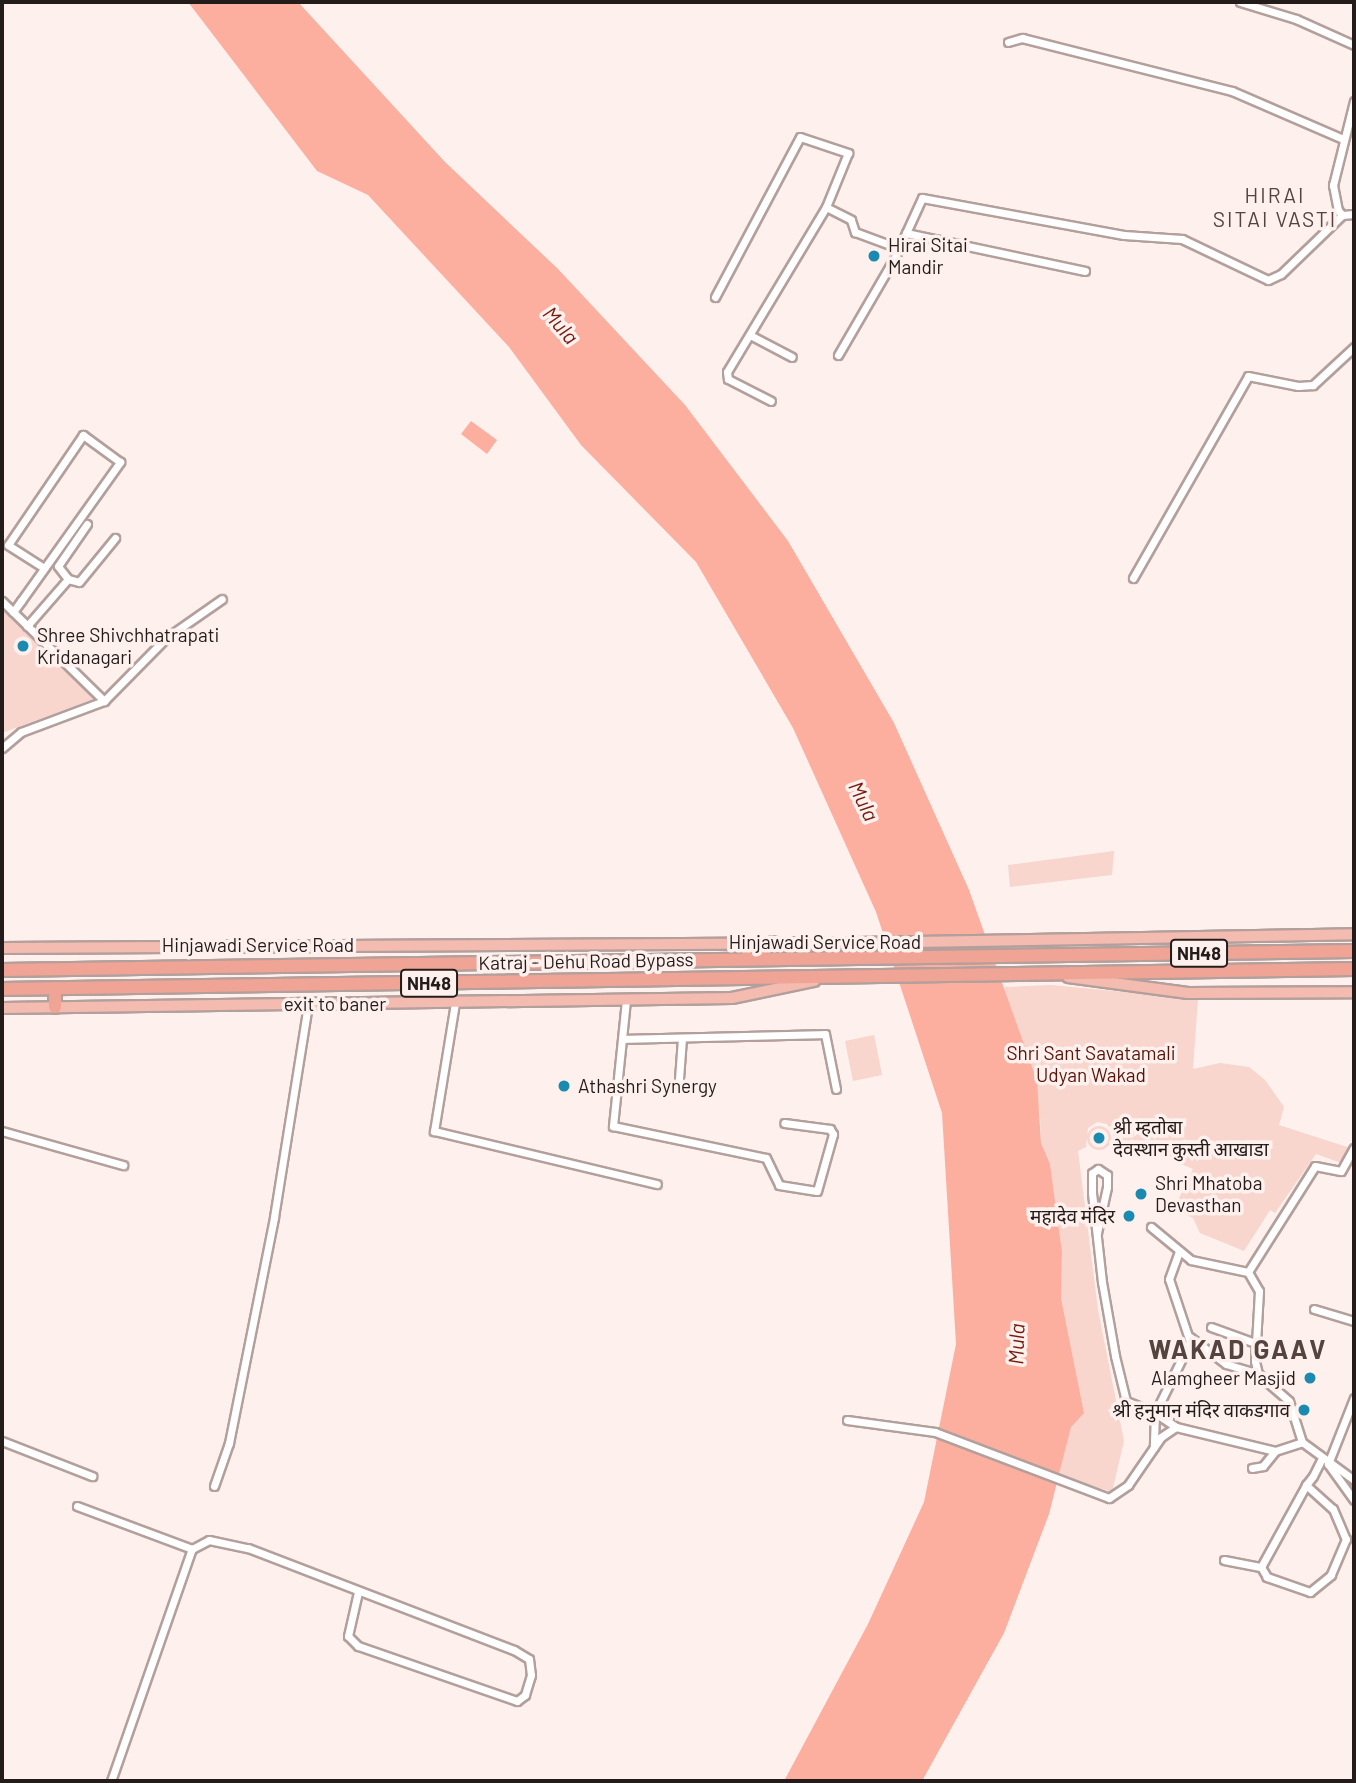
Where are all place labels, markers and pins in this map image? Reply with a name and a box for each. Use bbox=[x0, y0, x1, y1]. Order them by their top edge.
place label: Hirai Sitai Mandir bbox=[888, 234, 968, 278]
marker: Hirai Sitai Mandir bbox=[866, 248, 882, 264]
place label: Shree Shivchhatrapati Kridanagari bbox=[37, 624, 219, 668]
marker: Shree Shivchhatrapati Kridanagari bbox=[15, 638, 31, 654]
place label: Athashri Synergy bbox=[578, 1075, 717, 1097]
marker: Athashri Synergy bbox=[556, 1078, 572, 1094]
place label: श्री म्हतोबा देवस्थान कुस्ती आखाडा bbox=[1113, 1116, 1269, 1160]
marker: श्री म्हतोबा देवस्थान कुस्ती आखाडा bbox=[1091, 1130, 1107, 1146]
place label: Shri Mhatoba Devasthan bbox=[1155, 1172, 1262, 1216]
marker: Shri Mhatoba Devasthan bbox=[1133, 1186, 1149, 1202]
place label: महादेव मंदिर bbox=[1030, 1205, 1115, 1227]
marker: महादेव मंदिर bbox=[1121, 1208, 1137, 1224]
place label: Alamgheer Masjid bbox=[1151, 1367, 1296, 1389]
marker: Alamgheer Masjid bbox=[1302, 1370, 1318, 1386]
place label: श्री हनुमान मंदिर वाकडगाव bbox=[1112, 1399, 1290, 1421]
marker: श्री हनुमान मंदिर वाकडगाव bbox=[1296, 1402, 1312, 1418]

